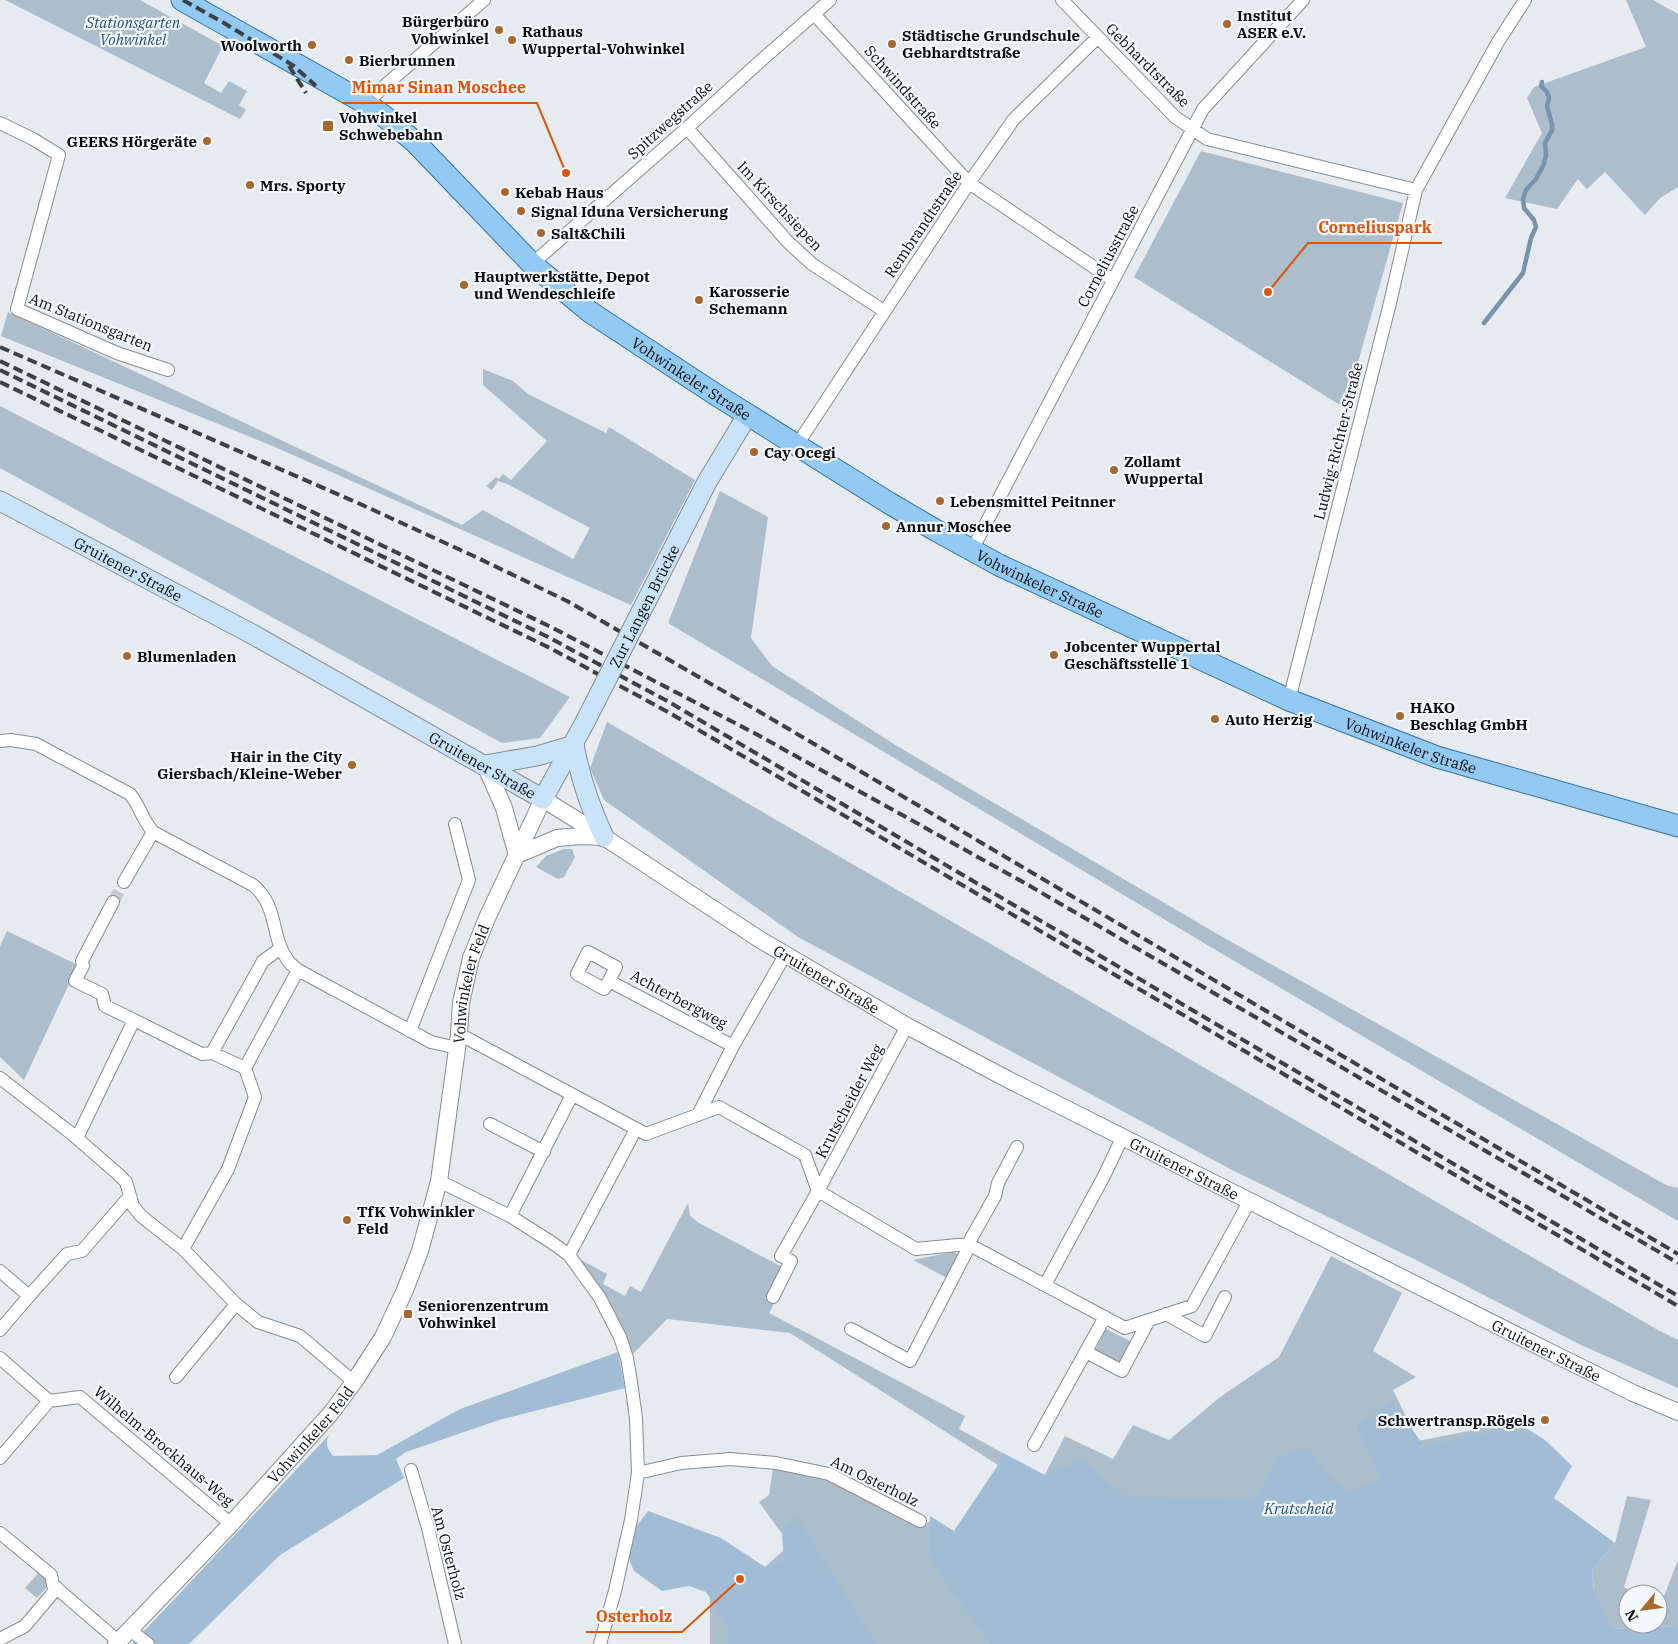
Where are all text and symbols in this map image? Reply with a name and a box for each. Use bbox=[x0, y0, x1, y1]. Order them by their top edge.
place label: Institut ASER e.V. bbox=[1237, 6, 1306, 42]
place label: Bürgerbüro Vohwinkel bbox=[402, 12, 489, 48]
park label: Stationsgarten Vohwinkel bbox=[85, 13, 181, 49]
marker: Institut ASER e.V. bbox=[1221, 18, 1233, 30]
street label: Gebhardtstraße bbox=[1102, 19, 1194, 111]
place label: Rathaus Wuppertal-Vohwinkel bbox=[522, 22, 685, 58]
marker: Bürgerbüro Vohwinkel bbox=[493, 24, 505, 36]
place label: Städtische Grundschule Gebhardtstraße bbox=[902, 26, 1080, 62]
marker: Rathaus Wuppertal-Vohwinkel bbox=[506, 34, 518, 46]
place label: Woolworth bbox=[220, 36, 302, 55]
marker: Städtische Grundschule Gebhardtstraße bbox=[886, 38, 898, 50]
marker: Woolworth bbox=[306, 39, 318, 51]
street label: Schwindstraße bbox=[861, 41, 945, 133]
place label: Bierbrunnen bbox=[359, 51, 455, 70]
marker: Bierbrunnen bbox=[343, 54, 355, 66]
callout: Mimar Sinan Moschee bbox=[342, 72, 537, 103]
text: Mimar Sinan Moschee bbox=[352, 77, 526, 97]
street label: Spitzwegstraße bbox=[623, 77, 717, 163]
place label: Vohwinkel Schwebebahn bbox=[339, 108, 443, 144]
marker: Vohwinkel Schwebebahn bbox=[321, 119, 335, 133]
place label: GEERS Hörgeräte bbox=[67, 132, 197, 151]
marker: GEERS Hörgeräte bbox=[201, 135, 213, 147]
street label: Im Kirschsiepen bbox=[733, 157, 827, 255]
street label: Rembrandtstraße bbox=[880, 167, 966, 281]
place label: Mrs. Sporty bbox=[260, 176, 346, 195]
marker: Mrs. Sporty bbox=[244, 179, 256, 191]
place label: Kebab Haus bbox=[515, 183, 604, 202]
marker: Kebab Haus bbox=[499, 186, 511, 198]
place label: Signal Iduna Versicherung bbox=[531, 202, 728, 221]
street label: Corneliusstraße bbox=[1073, 202, 1143, 310]
marker: Signal Iduna Versicherung bbox=[515, 205, 527, 217]
callout: Corneliuspark bbox=[1308, 212, 1442, 243]
text: Corneliuspark bbox=[1318, 217, 1432, 237]
place label: Salt&Chili bbox=[551, 224, 625, 243]
marker: Salt&Chili bbox=[535, 227, 547, 239]
place label: Hauptwerkstätte, Depot und Wendeschleife bbox=[474, 267, 650, 303]
marker: Hauptwerkstätte, Depot und Wendeschleife bbox=[458, 279, 470, 291]
place label: Karosserie Schemann bbox=[709, 282, 790, 318]
street label: Am Stationsgarten bbox=[26, 289, 156, 356]
marker: Karosserie Schemann bbox=[693, 294, 705, 306]
street label: Vohwinkeler Straße bbox=[628, 332, 755, 424]
street label: Ludwig-Richter-Straße bbox=[1309, 360, 1367, 522]
place label: Cay Ocegi bbox=[764, 443, 836, 462]
marker: Cay Ocegi bbox=[748, 446, 760, 458]
place label: Zollamt Wuppertal bbox=[1124, 452, 1203, 488]
marker: Zollamt Wuppertal bbox=[1108, 464, 1120, 476]
place label: Lebensmittel Peitnner bbox=[950, 492, 1116, 511]
marker: Lebensmittel Peitnner bbox=[934, 495, 946, 507]
place label: Annur Moschee bbox=[896, 517, 1012, 536]
marker: Annur Moschee bbox=[880, 520, 892, 532]
street label: Gruitener Straße bbox=[71, 532, 186, 605]
street label: Zur Langen Brücke bbox=[605, 541, 683, 671]
street label: Vohwinkeler Straße bbox=[973, 545, 1107, 622]
place label: Jobcenter Wuppertal Geschäftsstelle 1 bbox=[1064, 637, 1220, 673]
place label: Blumenladen bbox=[137, 647, 237, 666]
marker: Jobcenter Wuppertal Geschäftsstelle 1 bbox=[1048, 649, 1060, 661]
marker: Blumenladen bbox=[121, 650, 133, 662]
place label: HAKO Beschlag GmbH bbox=[1410, 698, 1528, 734]
place label: Auto Herzig bbox=[1225, 710, 1313, 729]
marker: HAKO Beschlag GmbH bbox=[1394, 710, 1406, 722]
marker: Auto Herzig bbox=[1209, 713, 1221, 725]
street label: Vohwinkeler Straße bbox=[1342, 713, 1479, 777]
street label: Gruitener Straße bbox=[426, 727, 539, 802]
place label: Hair in the City Giersbach/Kleine-Weber bbox=[157, 747, 343, 783]
marker: Hair in the City Giersbach/Kleine-Weber bbox=[346, 759, 358, 771]
street label: Vohwinkeler Feld bbox=[448, 921, 493, 1045]
street label: Gruitener Straße bbox=[770, 940, 883, 1017]
street label: Achterbergweg bbox=[627, 965, 731, 1033]
street label: Krutscheider Weg bbox=[811, 1041, 887, 1161]
street label: Gruitener Straße bbox=[1127, 1133, 1242, 1204]
place label: TfK Vohwinkler Feld bbox=[357, 1202, 476, 1238]
marker: TfK Vohwinkler Feld bbox=[341, 1214, 353, 1226]
place label: Seniorenzentrum Vohwinkel bbox=[418, 1296, 549, 1332]
marker: Seniorenzentrum Vohwinkel bbox=[402, 1308, 414, 1320]
street label: Gruitener Straße bbox=[1489, 1315, 1604, 1385]
street label: Wilhelm-Brockhaus-Weg bbox=[90, 1382, 238, 1510]
street label: Vohwinkeler Feld bbox=[263, 1382, 358, 1487]
place label: Schwertransp.Rögels bbox=[1378, 1411, 1535, 1430]
marker: Schwertransp.Rögels bbox=[1539, 1414, 1551, 1426]
street label: Am Osterholz bbox=[828, 1451, 922, 1511]
park label: Krutscheid bbox=[1263, 1499, 1335, 1518]
street label: Am Osterholz bbox=[427, 1504, 471, 1602]
north arrow bbox=[1618, 1584, 1668, 1634]
callout: Osterholz bbox=[586, 1601, 682, 1632]
text: Osterholz bbox=[596, 1606, 672, 1626]
text: N bbox=[1621, 1606, 1642, 1625]

